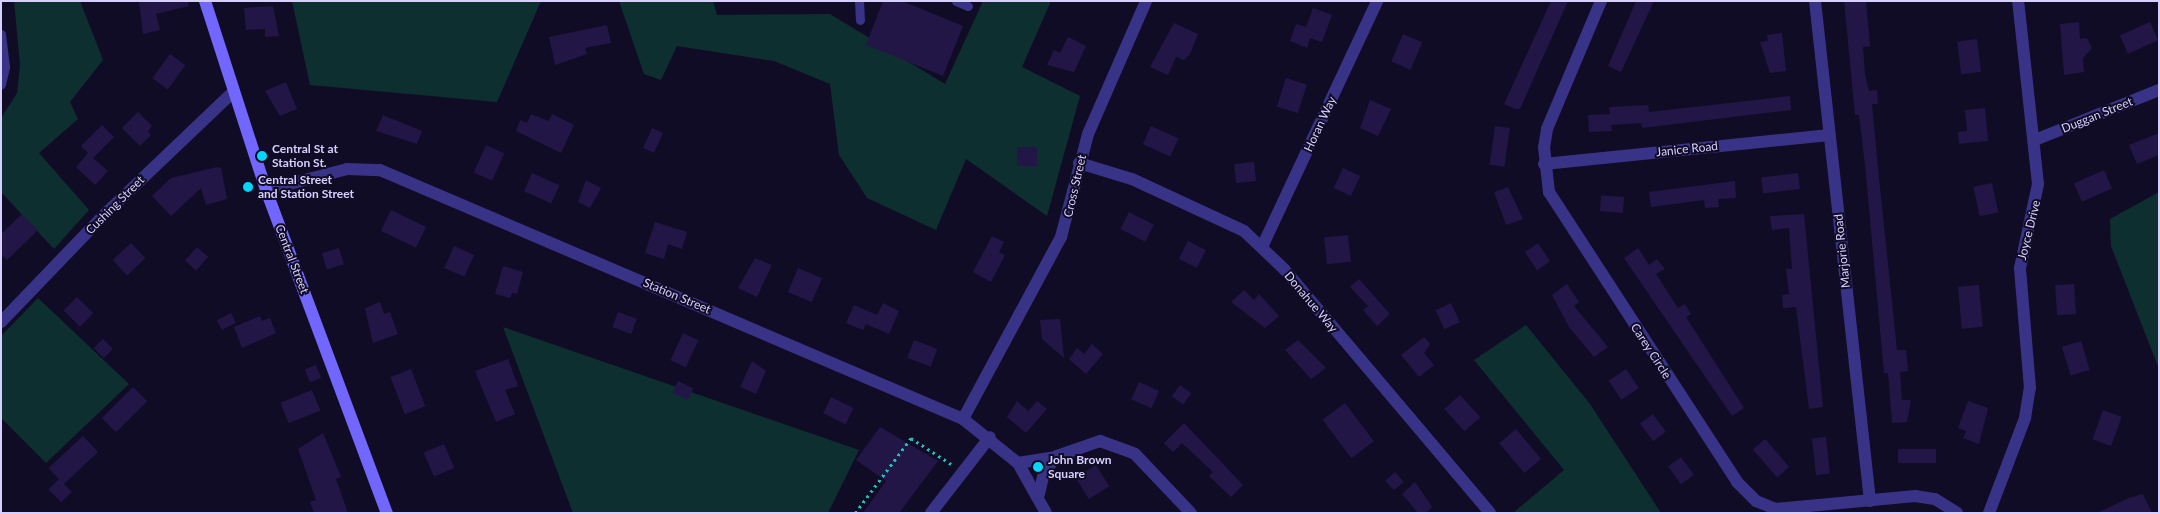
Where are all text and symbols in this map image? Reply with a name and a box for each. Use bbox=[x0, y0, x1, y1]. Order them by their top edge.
street label: Horan Way bbox=[1301, 94, 1339, 154]
street label: Duggan Street bbox=[2059, 94, 2135, 136]
street label: Janice Road bbox=[1655, 139, 1719, 159]
place label: Central St at Station St. bbox=[272, 142, 338, 170]
marker: Central St at Station St. bbox=[256, 150, 268, 162]
street label: Cross Street bbox=[1061, 153, 1089, 219]
street label: Cushing Street bbox=[83, 173, 147, 237]
place label: Central Street and Station Street bbox=[258, 173, 354, 201]
marker: Central Street and Station Street bbox=[242, 181, 254, 193]
street label: Joyce Drive bbox=[2015, 199, 2043, 261]
street label: Marjorie Road bbox=[1831, 213, 1853, 289]
street label: Central Street bbox=[272, 222, 312, 296]
street label: Donahue Way bbox=[1281, 269, 1341, 335]
street label: Station Street bbox=[641, 275, 713, 317]
street label: Carey Circle bbox=[1628, 320, 1674, 382]
place label: John Brown Square bbox=[1048, 453, 1112, 481]
marker: John Brown Square bbox=[1032, 461, 1044, 473]

